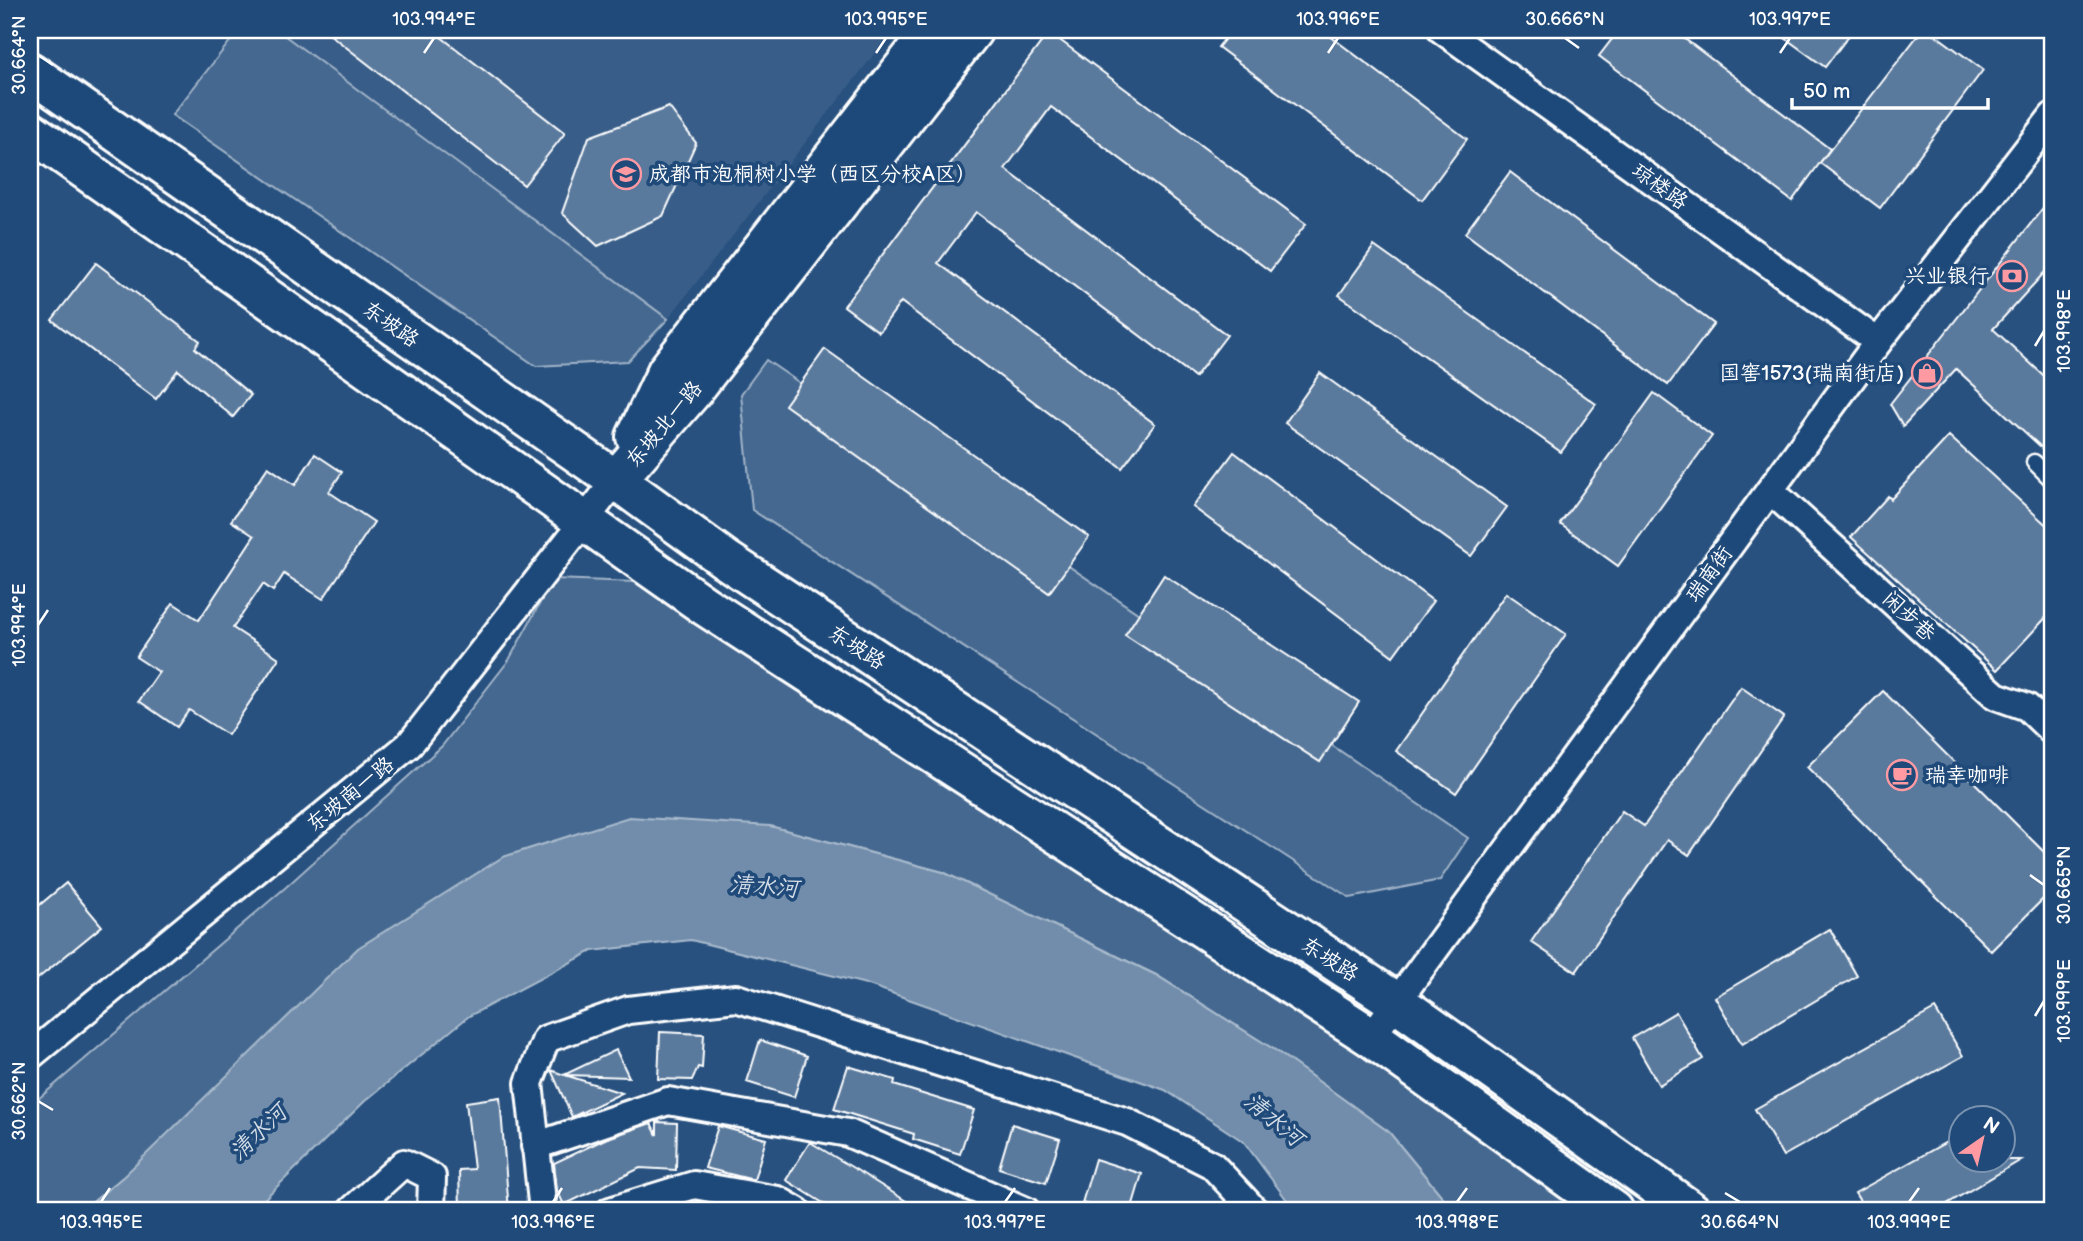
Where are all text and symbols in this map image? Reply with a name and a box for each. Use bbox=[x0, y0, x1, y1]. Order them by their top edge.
text: 103.994°E bbox=[392, 9, 476, 30]
text: 103.995°E bbox=[844, 9, 928, 30]
text: 103.996°E bbox=[1296, 9, 1380, 30]
text: 30.666°N bbox=[1525, 9, 1605, 30]
text: 103.997°E bbox=[1749, 9, 1831, 30]
text: 30.664°N bbox=[9, 15, 30, 95]
scale bar bbox=[1792, 66, 1988, 110]
text: 50 m bbox=[1803, 79, 1850, 104]
school or university icon: 成都市泡桐树小学（西区分校A区） bbox=[609, 157, 643, 191]
street label: 琼楼路 bbox=[1627, 158, 1693, 215]
place label: 成都市泡桐树小学（西区分校A区） bbox=[649, 162, 977, 187]
bank icon: 兴业银行 bbox=[1995, 259, 2029, 293]
place label: 兴业银行 bbox=[1905, 264, 1989, 289]
text: 103.998°E bbox=[2054, 289, 2075, 373]
street label: 东坡路 bbox=[358, 296, 424, 353]
shop icon: 国窖1573(瑞南街店) bbox=[1910, 356, 1944, 390]
place label: 国窖1573(瑞南街店) bbox=[1719, 361, 1904, 386]
street label: 东坡北一路 bbox=[621, 376, 708, 473]
street label: 瑞南街 bbox=[1681, 541, 1738, 607]
text: 103.994°E bbox=[9, 583, 30, 667]
street label: 闲步巷 bbox=[1877, 586, 1940, 647]
street label: 东坡路 bbox=[824, 620, 890, 675]
street label: 东坡南一路 bbox=[302, 752, 399, 837]
cafe icon: 瑞幸咖啡 bbox=[1885, 758, 1919, 792]
place label: 瑞幸咖啡 bbox=[1925, 763, 2009, 788]
text: 30.665°N bbox=[2054, 845, 2075, 925]
water label: 清水河 bbox=[729, 871, 803, 904]
street label: 东坡路 bbox=[1297, 932, 1363, 987]
text: 103.999°E bbox=[2054, 959, 2075, 1043]
text: 30.662°N bbox=[9, 1061, 30, 1141]
water label: 清水河 bbox=[1238, 1087, 1312, 1155]
water label: 清水河 bbox=[224, 1096, 296, 1167]
north arrow bbox=[1946, 1104, 2016, 1174]
text: N bbox=[1978, 1113, 2003, 1140]
text: 103.995°E bbox=[59, 1212, 143, 1233]
text: 103.996°E bbox=[511, 1212, 595, 1233]
text: 103.997°E bbox=[964, 1212, 1046, 1233]
text: 103.998°E bbox=[1415, 1212, 1499, 1233]
text: 30.664°N bbox=[1700, 1212, 1780, 1233]
text: 103.999°E bbox=[1867, 1212, 1951, 1233]

